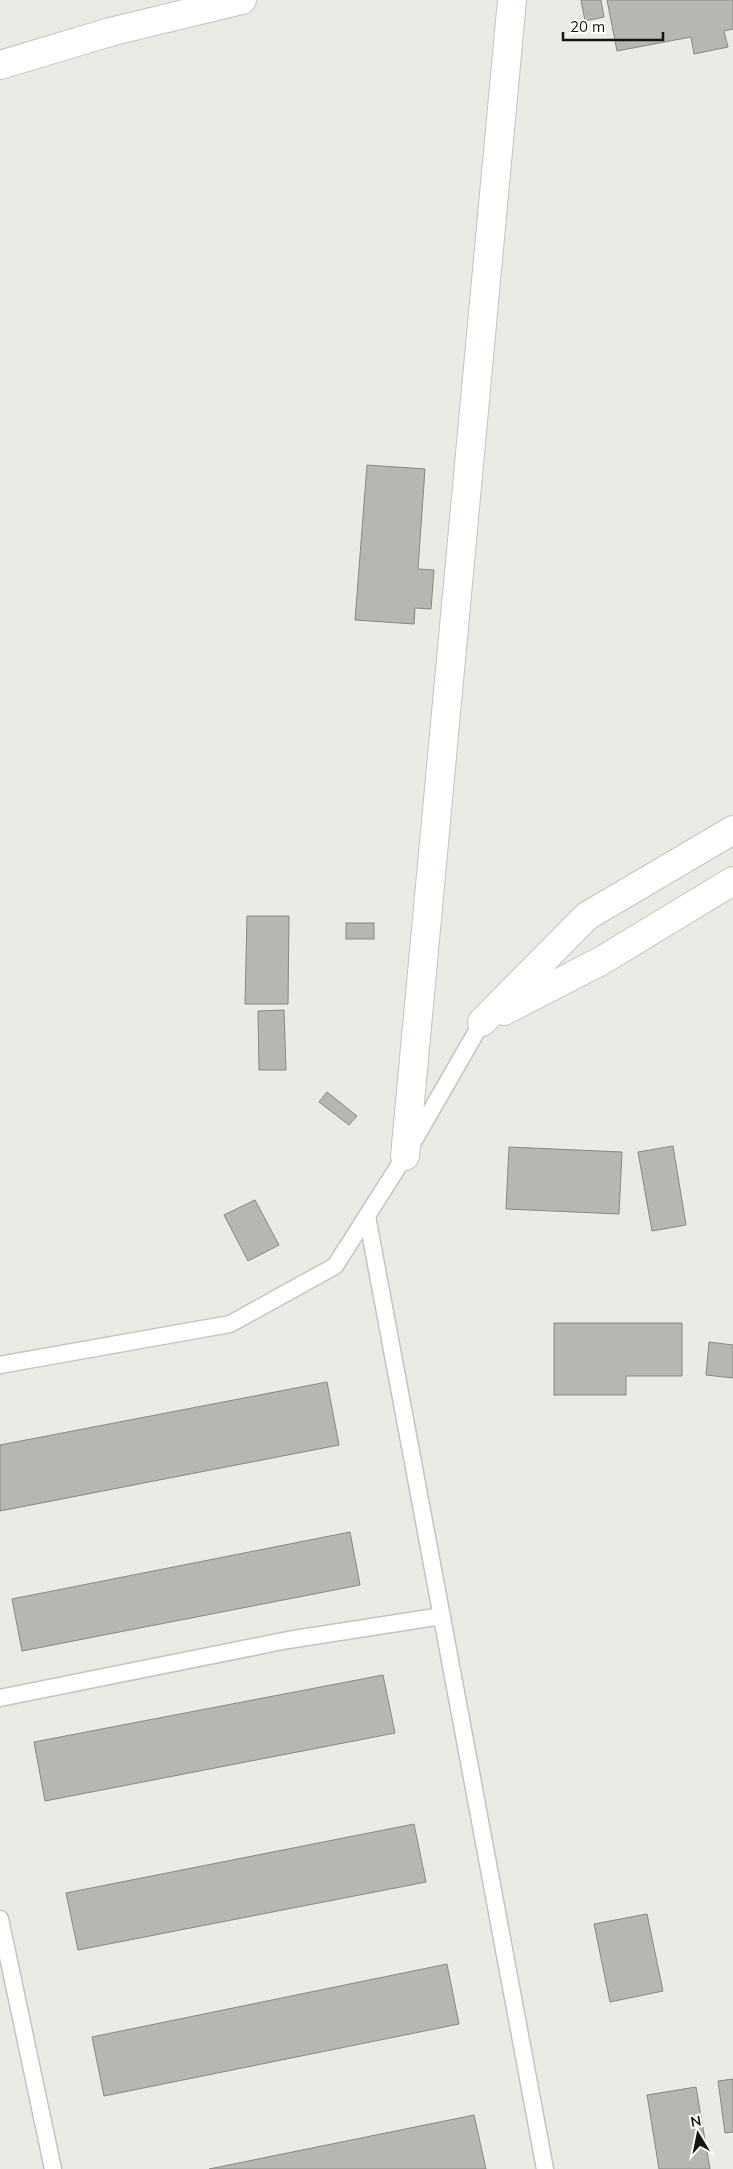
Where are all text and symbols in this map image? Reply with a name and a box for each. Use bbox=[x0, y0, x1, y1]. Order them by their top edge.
scale bar bbox=[563, 10, 663, 42]
text: 20 m bbox=[570, 17, 605, 36]
north arrow bbox=[673, 2109, 723, 2159]
text: N bbox=[689, 2111, 703, 2131]

